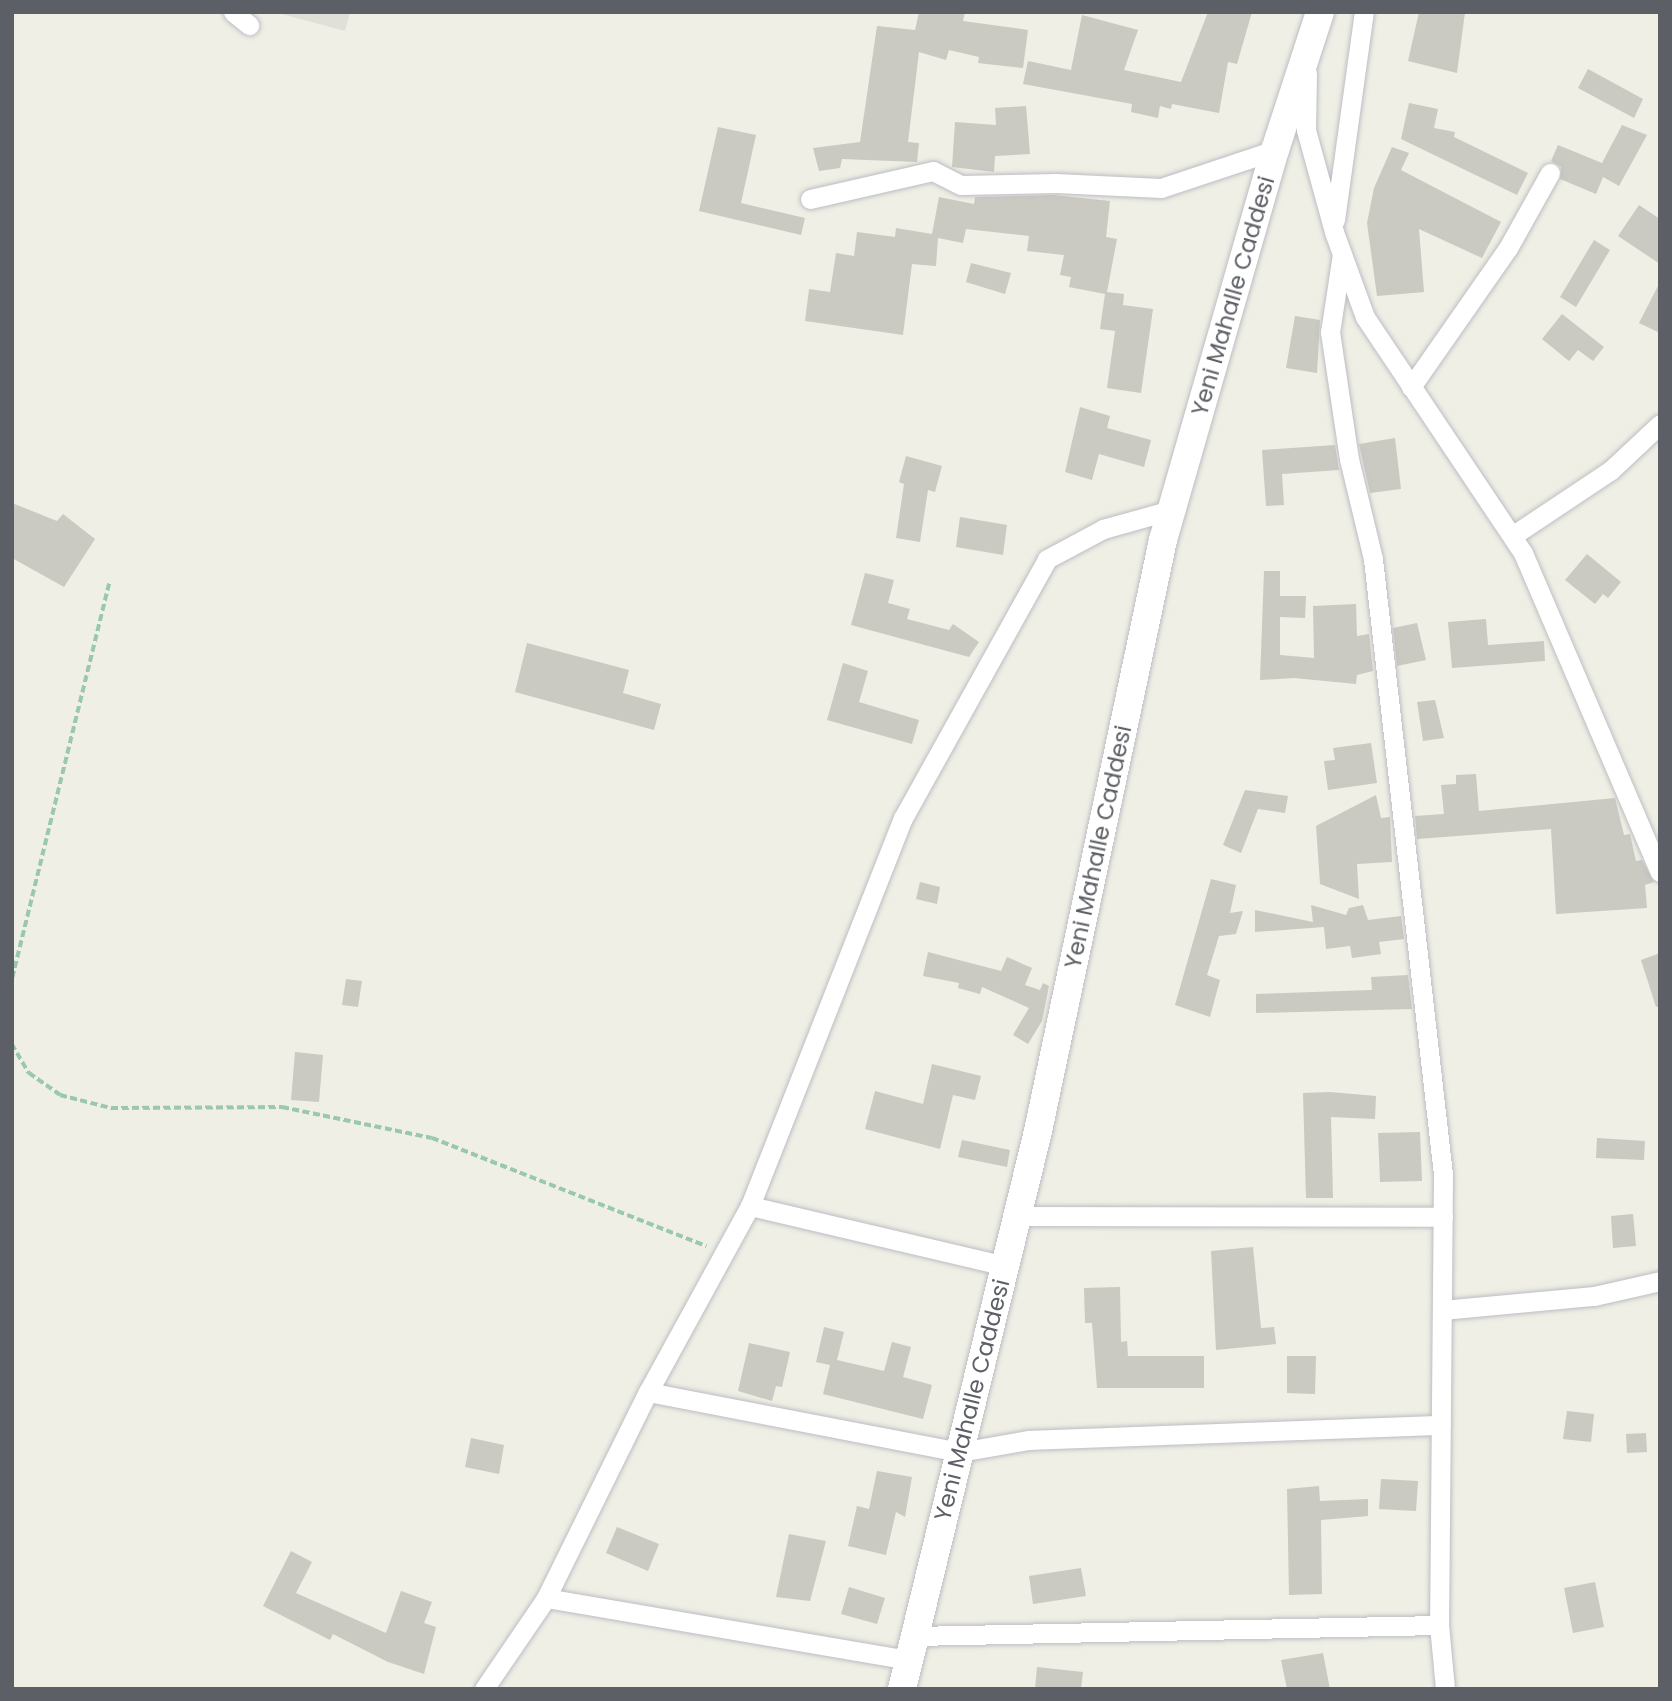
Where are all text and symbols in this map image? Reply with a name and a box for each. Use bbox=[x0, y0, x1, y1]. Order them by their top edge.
street label: Yeni Mahalle Caddesi bbox=[1186, 173, 1280, 419]
street label: Yeni Mahalle Caddesi bbox=[1059, 723, 1137, 971]
street label: Yeni Mahalle Caddesi bbox=[929, 1276, 1015, 1524]

